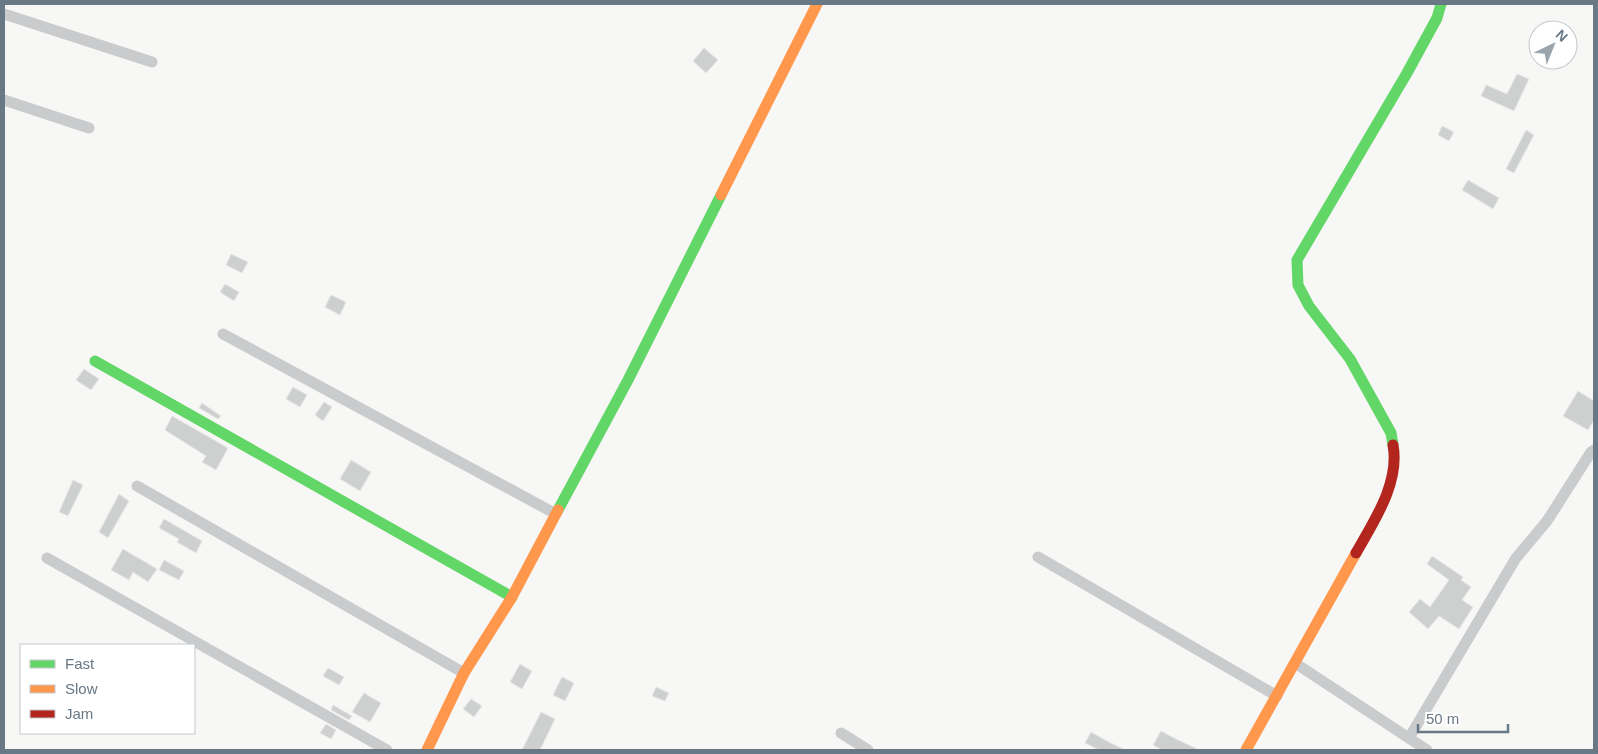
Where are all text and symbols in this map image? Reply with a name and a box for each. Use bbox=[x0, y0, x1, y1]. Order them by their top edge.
north arrow bbox=[1528, 20, 1578, 70]
text: N bbox=[1553, 26, 1571, 45]
legend bbox=[20, 644, 195, 734]
text: Fast bbox=[65, 655, 95, 672]
text: Slow bbox=[65, 680, 98, 697]
scale bar bbox=[1418, 702, 1508, 734]
text: Jam bbox=[65, 705, 93, 722]
text: 50 m bbox=[1426, 710, 1459, 727]

